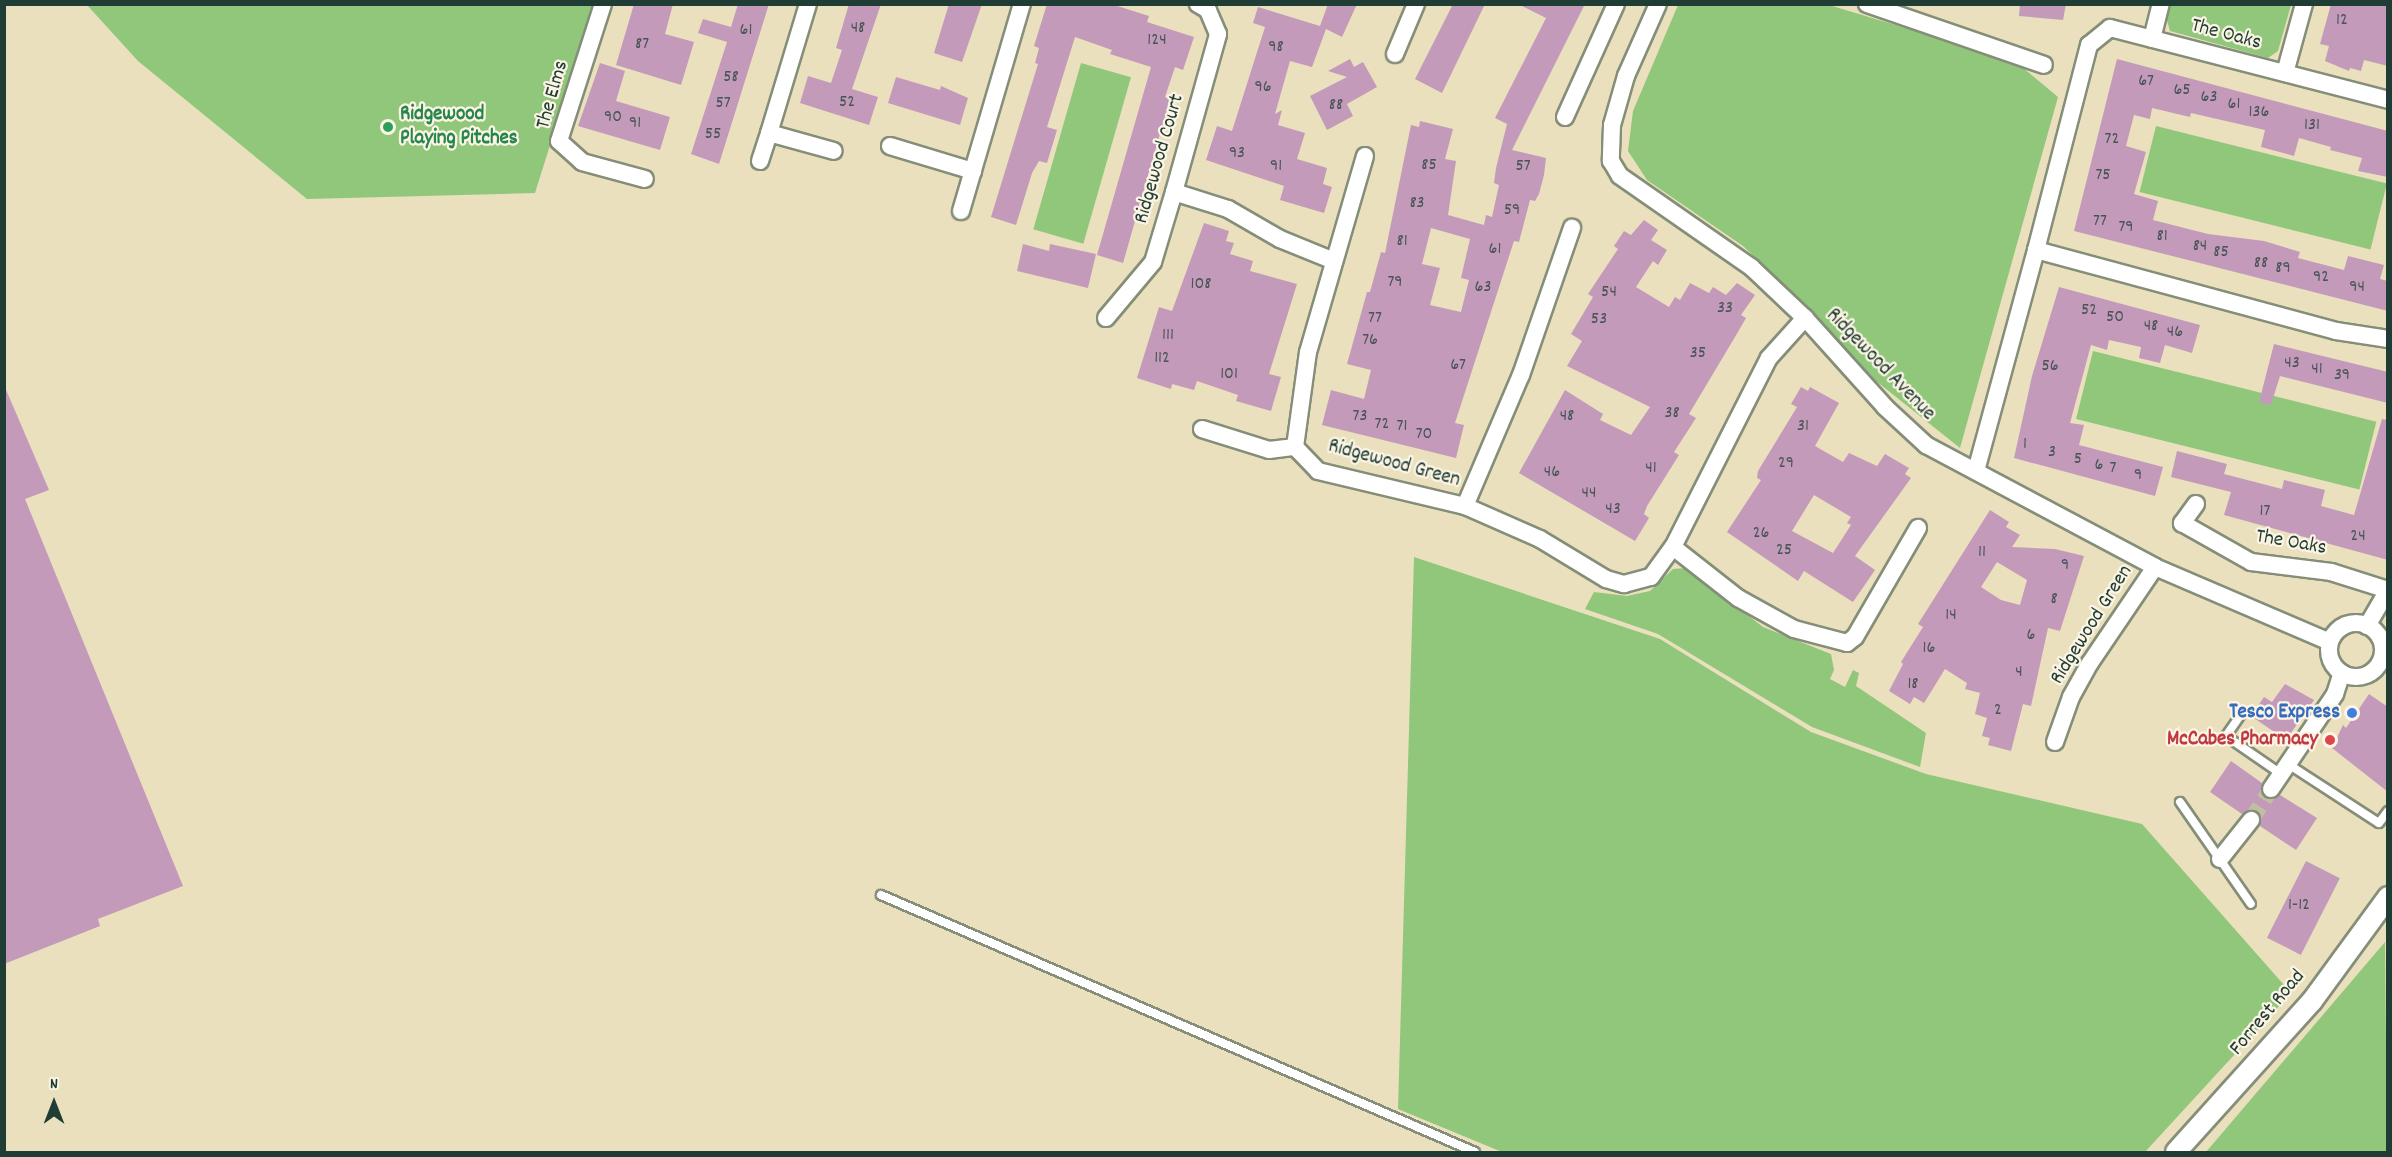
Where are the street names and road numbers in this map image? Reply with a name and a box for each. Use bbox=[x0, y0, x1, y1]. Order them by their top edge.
street label: The Oaks bbox=[2188, 14, 2264, 56]
street label: The Elms bbox=[531, 58, 575, 132]
street label: Ridgewood Court bbox=[1129, 91, 1191, 227]
street label: Ridgewood Avenue bbox=[1820, 303, 1940, 427]
street label: Ridgewood Green bbox=[1325, 434, 1463, 494]
street label: The Oaks bbox=[2254, 524, 2328, 562]
street label: Ridgewood Green bbox=[2045, 561, 2139, 689]
street label: Forrest Road bbox=[2225, 965, 2311, 1061]

